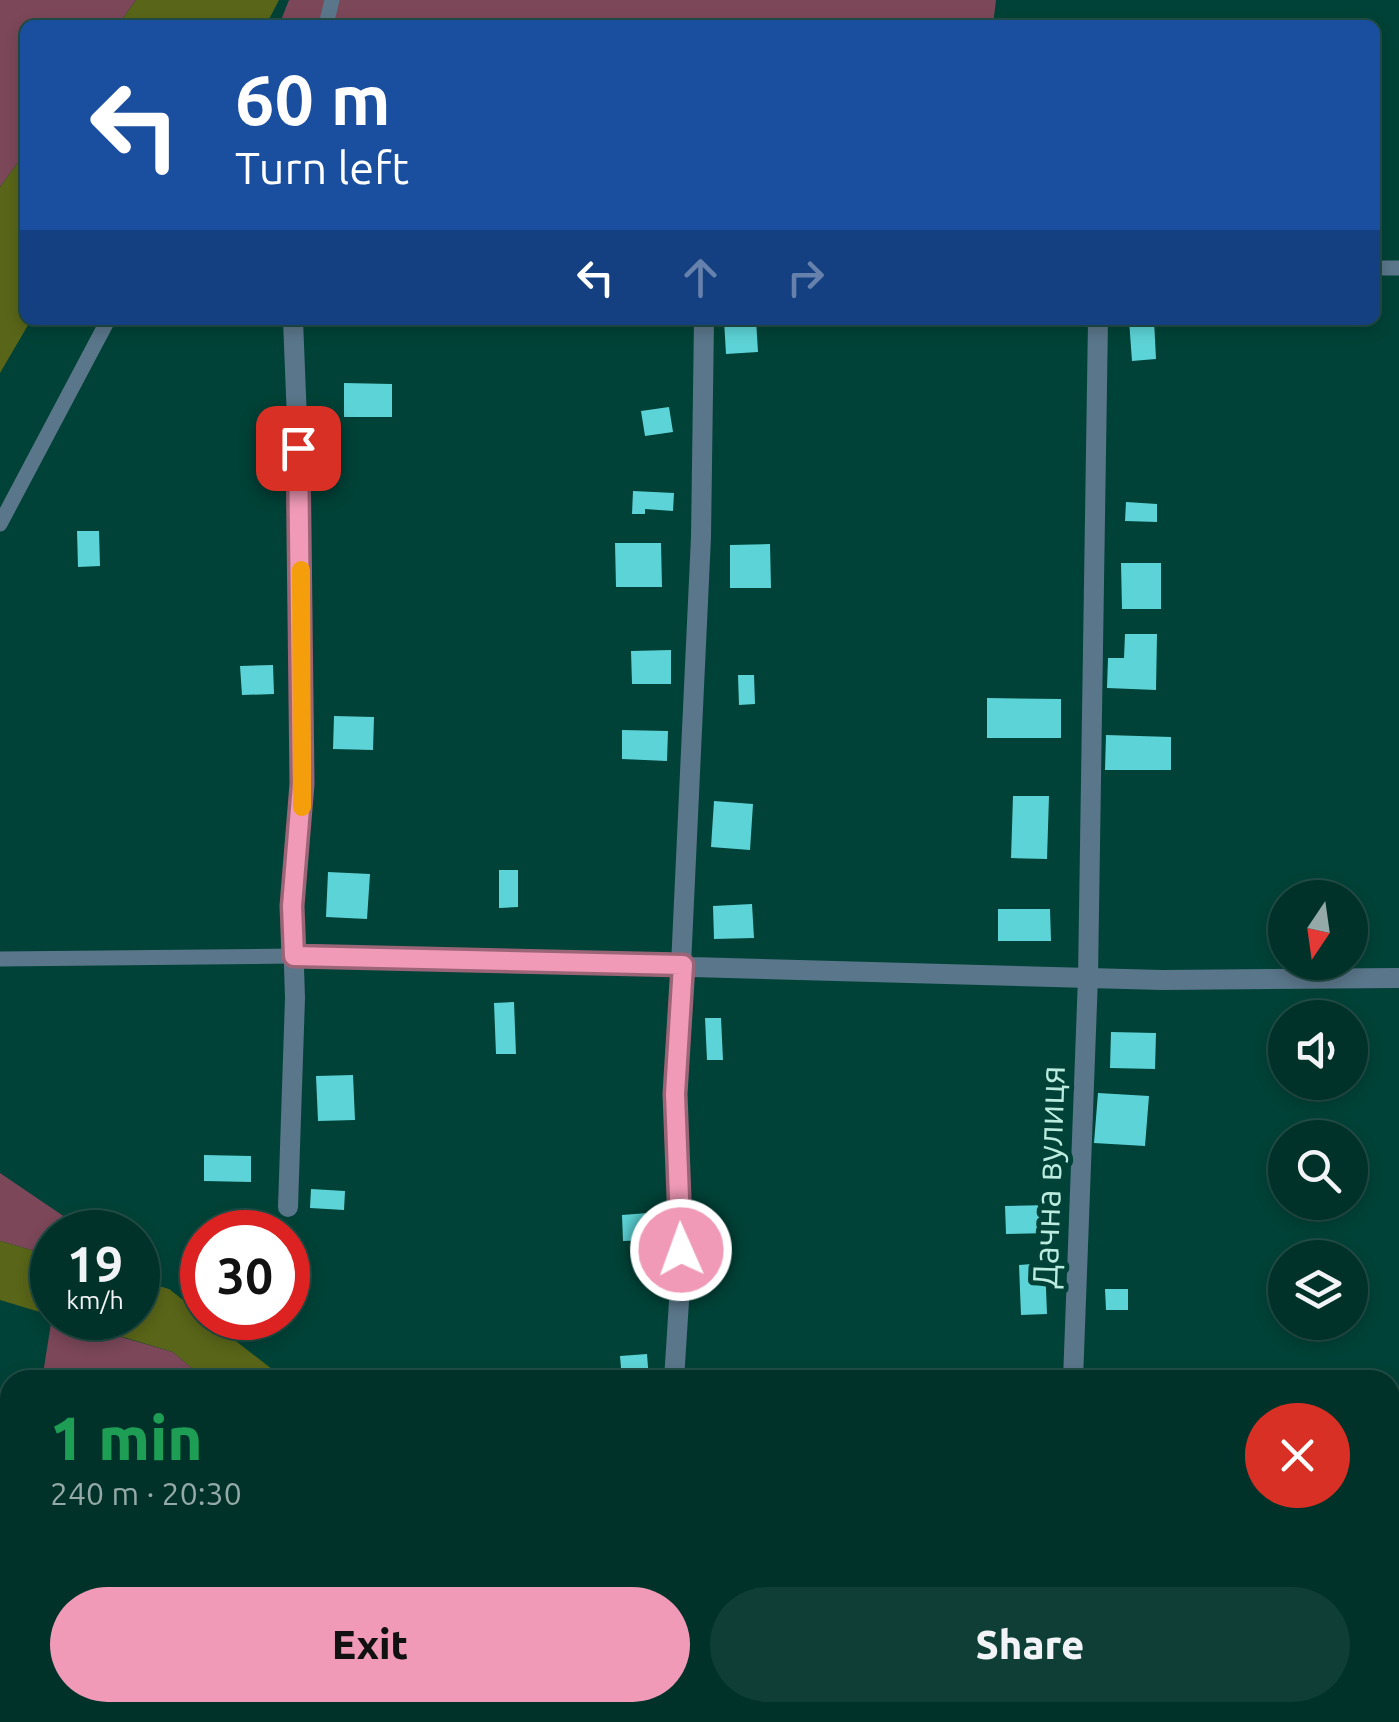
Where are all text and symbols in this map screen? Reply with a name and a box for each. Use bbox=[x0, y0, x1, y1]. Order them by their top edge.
icon: left bbox=[70, 60, 200, 190]
text: 60 m bbox=[235, 60, 391, 138]
text: Turn left bbox=[235, 142, 409, 193]
icon: left bbox=[568, 250, 623, 305]
icon: ahead bbox=[673, 250, 728, 305]
icon: right bbox=[778, 250, 833, 305]
pin bbox=[256, 406, 341, 491]
icon: arrive bbox=[271, 421, 326, 476]
north arrow bbox=[1268, 880, 1368, 980]
map controls bbox=[1268, 880, 1368, 1340]
button: sound bbox=[1268, 1000, 1368, 1100]
street label: Дачна вулиця bbox=[1024, 1065, 1072, 1289]
button: search bbox=[1268, 1120, 1368, 1220]
position arrow bbox=[629, 1198, 733, 1302]
speed limit sign: 30 bbox=[180, 1210, 310, 1340]
text: 19 bbox=[67, 1235, 123, 1291]
button: layers bbox=[1268, 1240, 1368, 1340]
text: km/h bbox=[66, 1286, 124, 1314]
button: close bbox=[1245, 1403, 1350, 1508]
text: 1 min bbox=[50, 1404, 203, 1471]
text: 240 m · 20:30 bbox=[50, 1475, 242, 1511]
button: Exit bbox=[50, 1587, 690, 1702]
button: Share bbox=[710, 1587, 1350, 1702]

